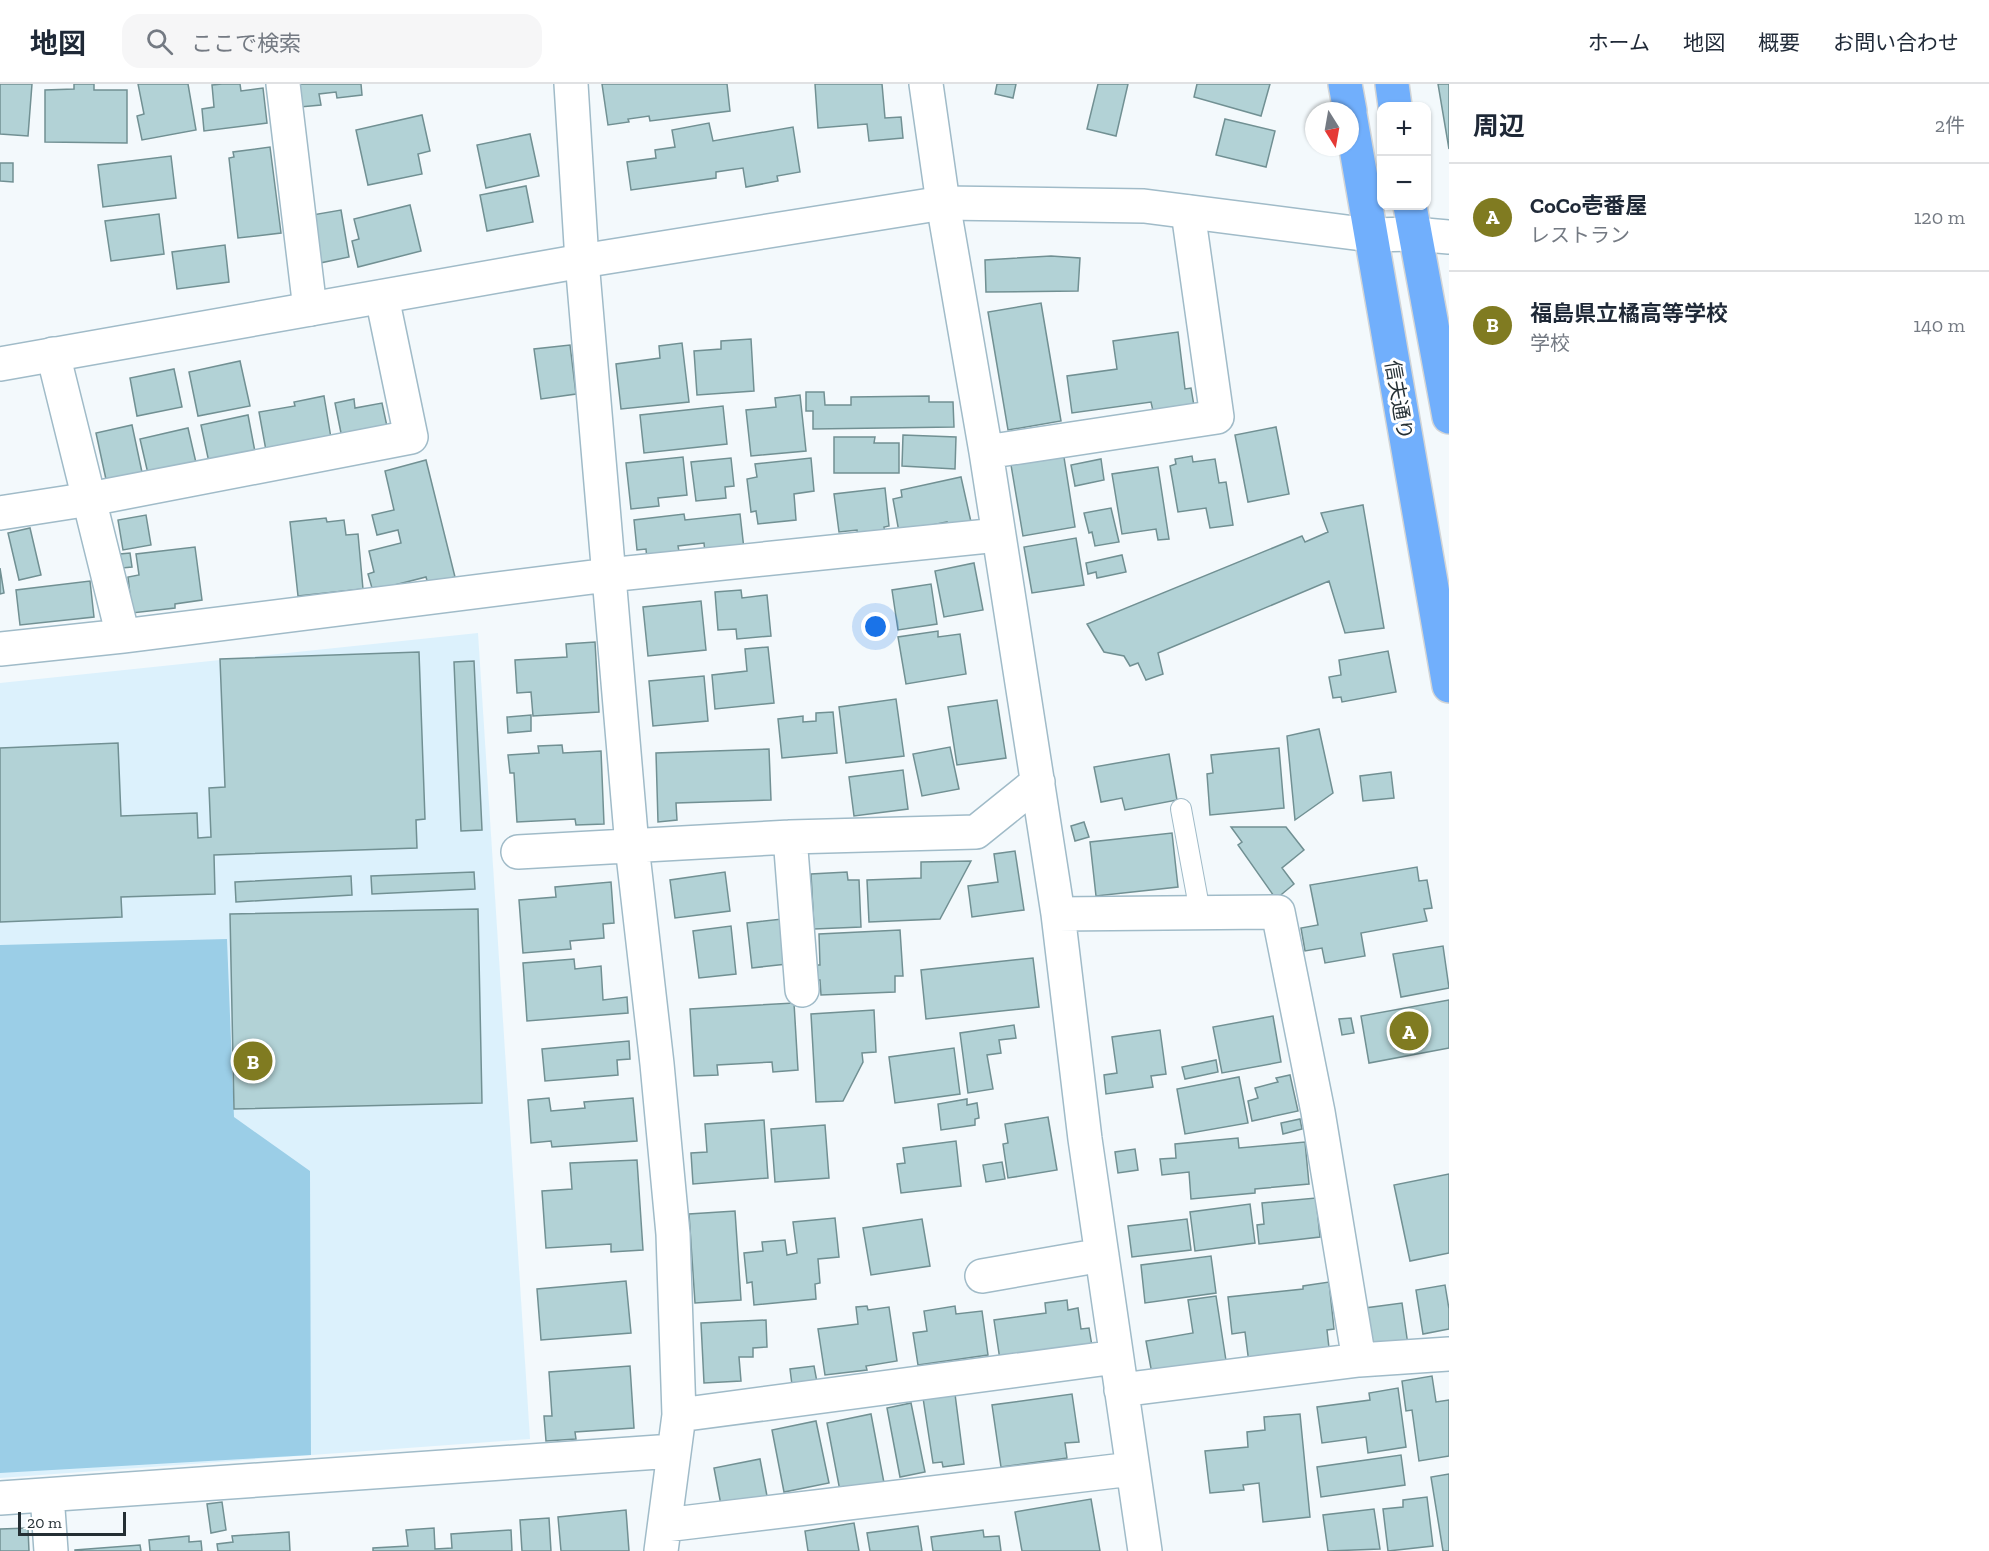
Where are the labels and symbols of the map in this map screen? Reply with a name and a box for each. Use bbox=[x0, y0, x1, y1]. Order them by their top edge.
north arrow bbox=[1305, 102, 1359, 156]
street label: 信夫通り bbox=[1380, 359, 1418, 441]
your location bbox=[861, 612, 890, 641]
pin: A bbox=[1390, 1008, 1428, 1054]
pin: B bbox=[234, 1038, 272, 1084]
scale bar bbox=[18, 1509, 126, 1536]

